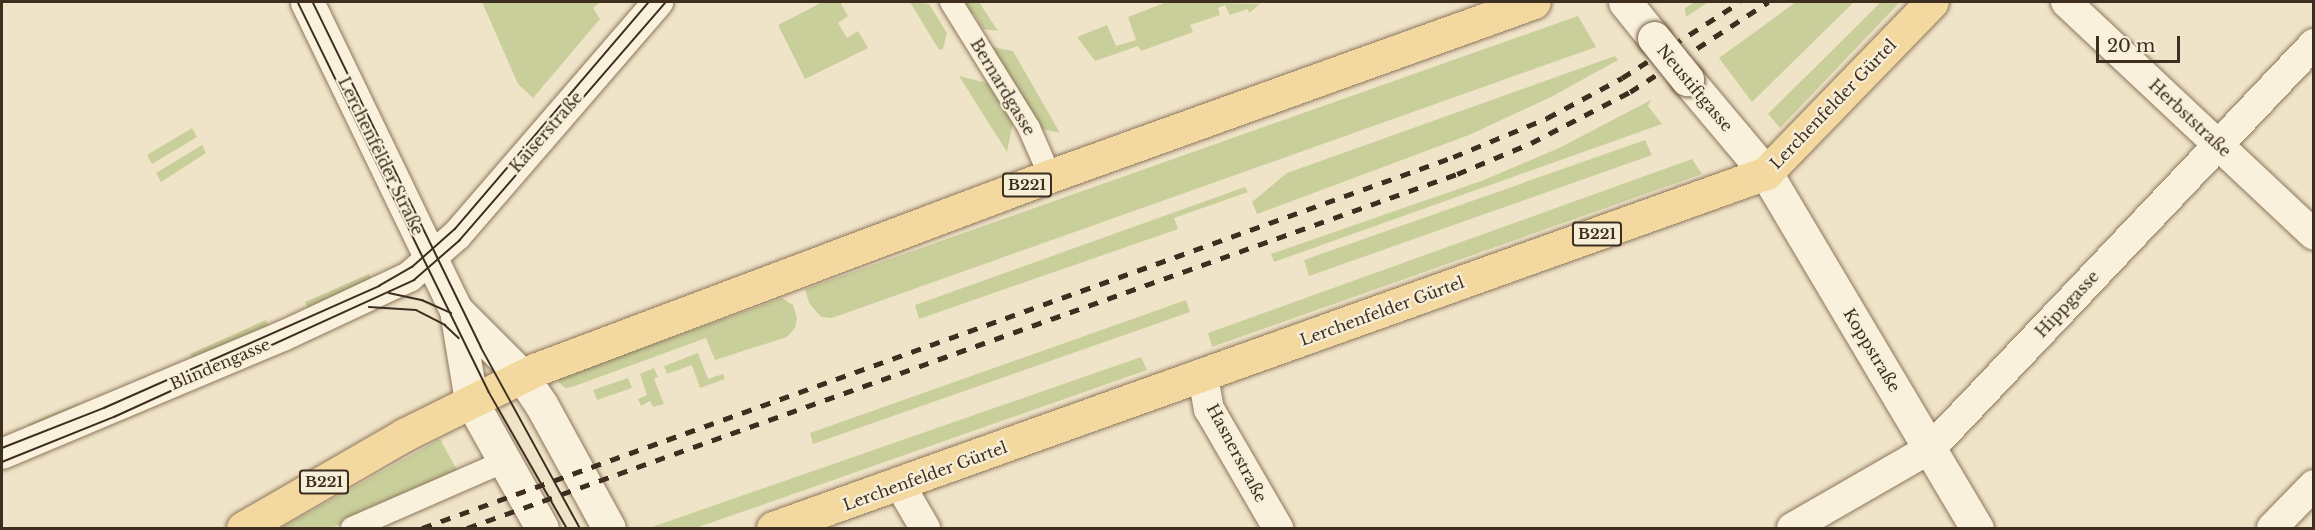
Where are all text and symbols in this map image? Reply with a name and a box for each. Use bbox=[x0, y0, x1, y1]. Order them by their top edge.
scale bar bbox=[2099, 24, 2183, 62]
street label: Bernardgasse bbox=[967, 35, 1039, 139]
street label: Lerchenfelder Gürtel bbox=[1766, 35, 1900, 173]
text: 20 m bbox=[2107, 35, 2155, 57]
street label: Neustiftgasse bbox=[1653, 41, 1737, 135]
street label: Lerchenfelder Straße bbox=[334, 74, 428, 238]
street label: Herbststraße bbox=[2145, 75, 2235, 161]
street label: Kaiserstraße bbox=[506, 88, 586, 176]
road number: B221 bbox=[1002, 173, 1052, 197]
road number: B221 bbox=[1572, 222, 1622, 246]
street label: Hippgasse bbox=[2031, 267, 2103, 341]
street label: Lerchenfelder Gürtel bbox=[1297, 272, 1467, 350]
street label: Koppstraße bbox=[1840, 305, 1904, 395]
street label: Blindengasse bbox=[167, 334, 273, 394]
street label: Hasnerstraße bbox=[1203, 401, 1271, 505]
street label: Lerchenfelder Gürtel bbox=[840, 437, 1010, 515]
road number: B221 bbox=[298, 470, 350, 494]

